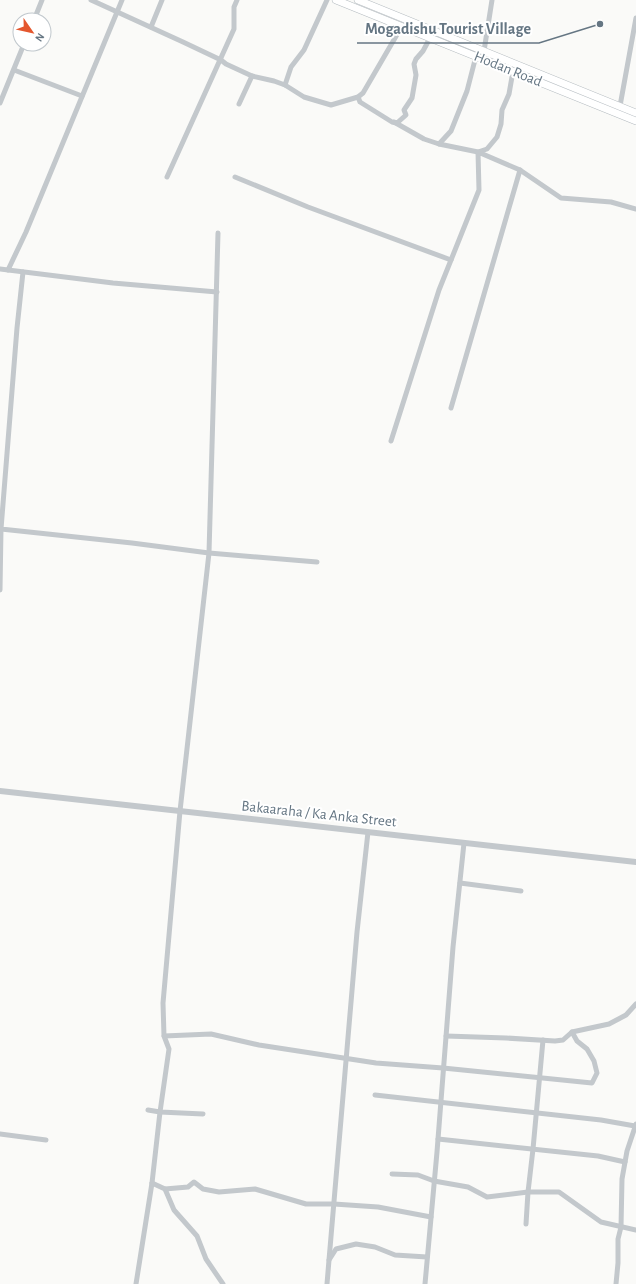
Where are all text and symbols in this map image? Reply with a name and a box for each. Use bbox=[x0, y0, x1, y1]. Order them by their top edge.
north arrow bbox=[12, 12, 52, 52]
callout: Mogadishu Tourist Village bbox=[357, 15, 539, 43]
text: Mogadishu Tourist Village bbox=[365, 21, 531, 37]
text: N bbox=[33, 31, 47, 44]
street label: Hodan Road bbox=[472, 49, 544, 90]
street label: Bakaaraha / Ka Anka Street bbox=[241, 798, 397, 830]

